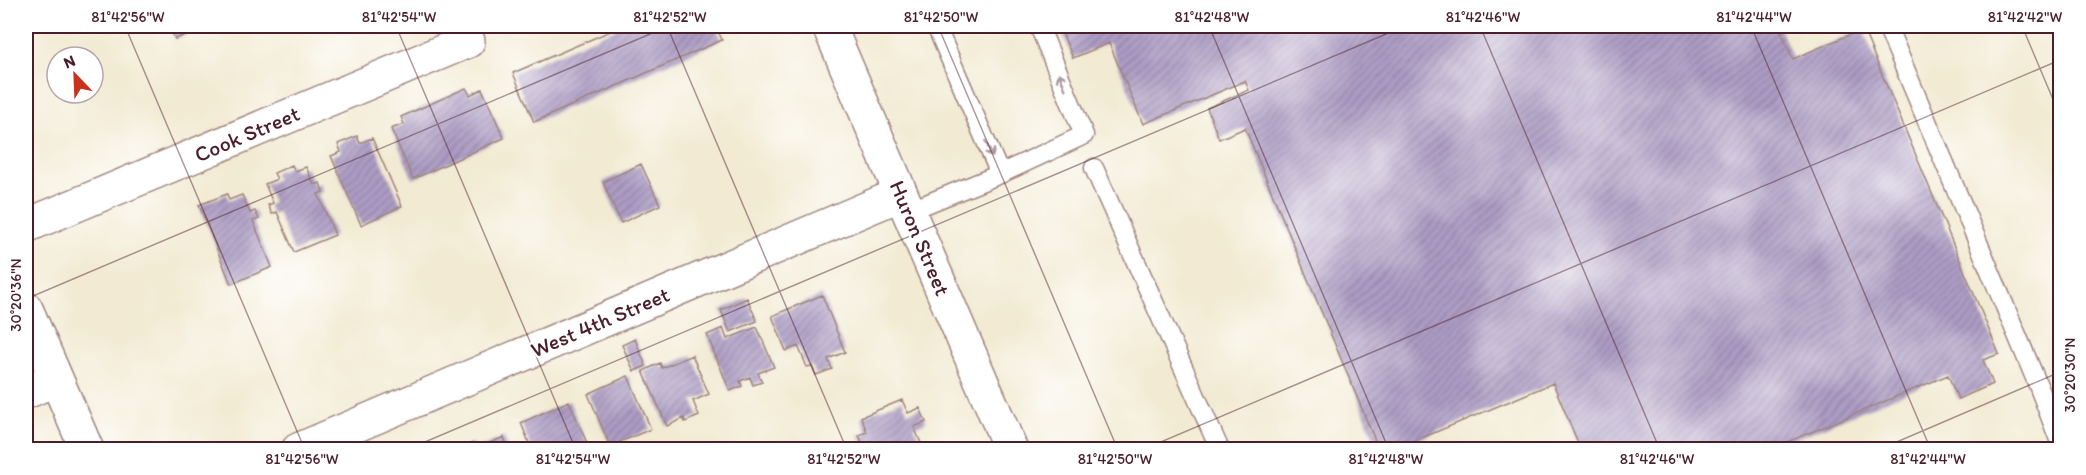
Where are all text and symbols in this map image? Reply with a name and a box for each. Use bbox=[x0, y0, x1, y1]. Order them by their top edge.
text: 81°42'56"W bbox=[91, 8, 165, 26]
text: 81°42'54"W bbox=[362, 8, 436, 26]
text: 81°42'52"W bbox=[633, 8, 707, 26]
text: 81°42'50"W bbox=[904, 8, 979, 26]
text: 81°42'48"W bbox=[1175, 8, 1250, 26]
text: 81°42'46"W bbox=[1446, 8, 1520, 26]
text: 81°42'44"W bbox=[1716, 8, 1792, 26]
text: 81°42'42"W bbox=[1988, 8, 2062, 26]
north arrow bbox=[45, 45, 105, 105]
text: N bbox=[61, 51, 78, 73]
one-way arrow bbox=[1056, 72, 1067, 91]
street label: Cook Street bbox=[190, 100, 304, 168]
one-way arrow bbox=[983, 139, 995, 157]
street label: Huron Street bbox=[884, 176, 956, 300]
text: 30°20'36"N bbox=[7, 258, 25, 332]
street label: West 4th Street bbox=[526, 281, 674, 363]
text: 30°20'30"N bbox=[2061, 338, 2079, 412]
text: 81°42'56"W bbox=[265, 450, 339, 468]
text: 81°42'54"W bbox=[536, 450, 610, 468]
text: 81°42'52"W bbox=[807, 450, 881, 468]
text: 81°42'50"W bbox=[1078, 450, 1153, 468]
text: 81°42'48"W bbox=[1349, 450, 1424, 468]
text: 81°42'46"W bbox=[1620, 450, 1694, 468]
text: 81°42'44"W bbox=[1890, 450, 1966, 468]

